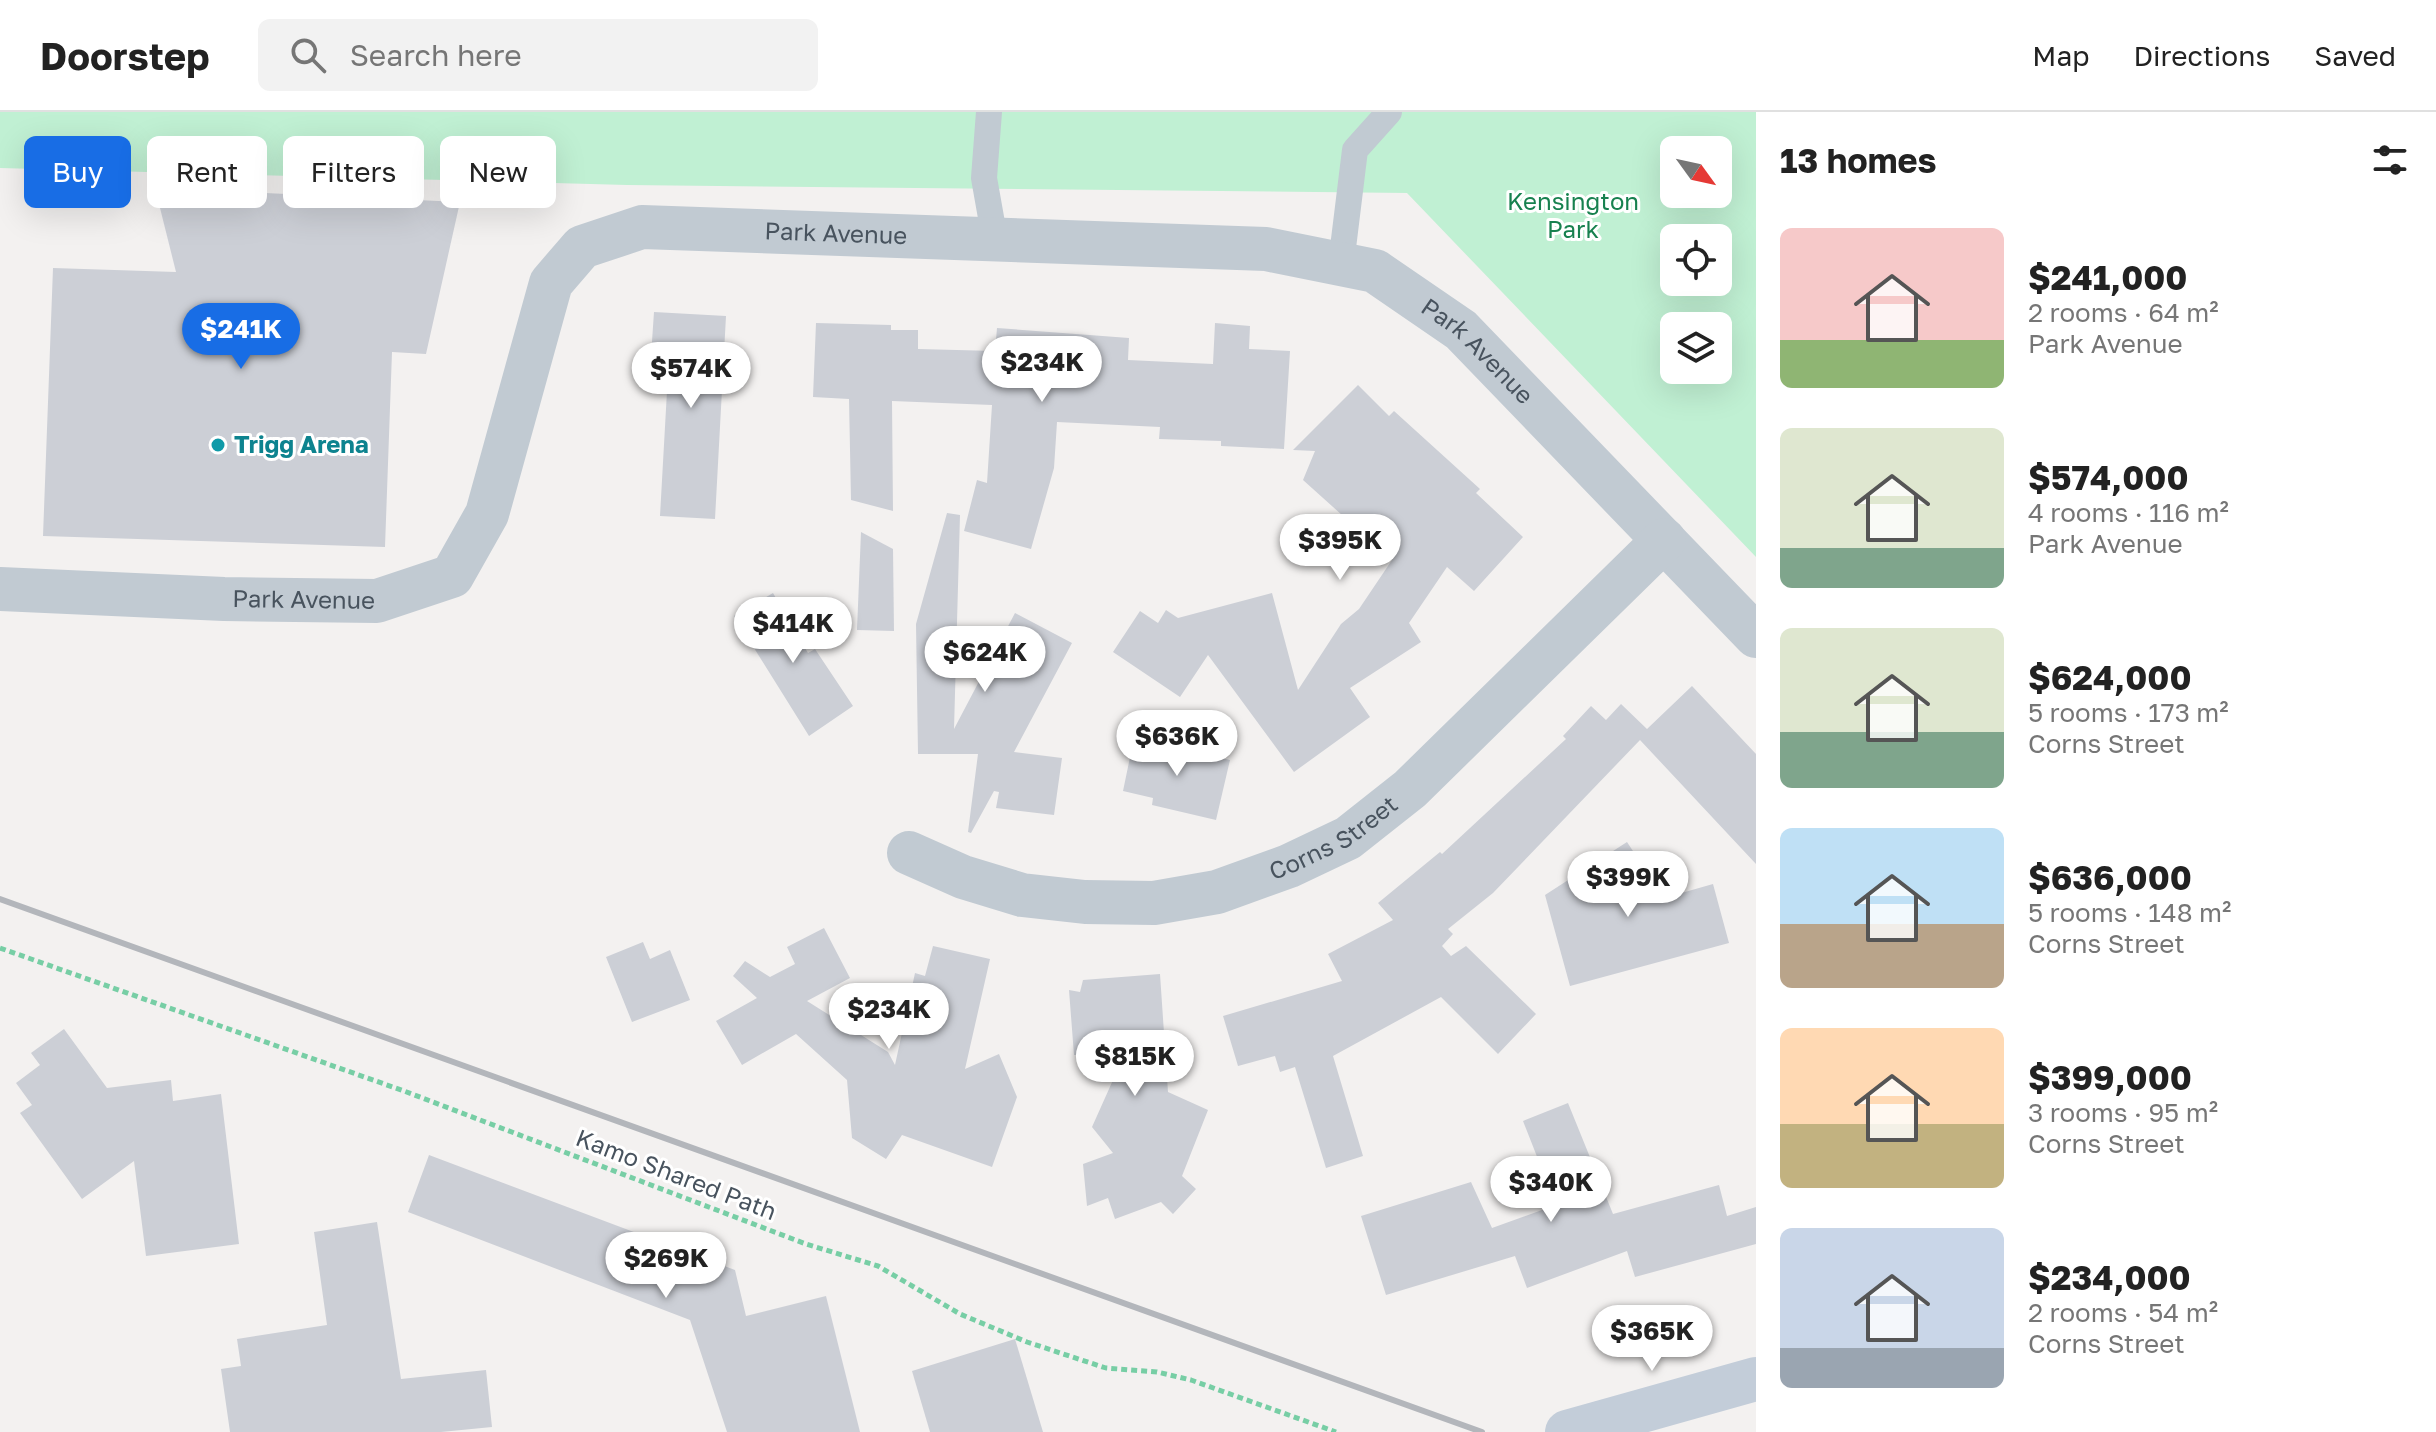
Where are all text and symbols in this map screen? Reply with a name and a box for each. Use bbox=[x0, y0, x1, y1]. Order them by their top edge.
search box bbox=[258, 19, 818, 91]
text: Doorstep bbox=[40, 33, 210, 78]
icon: search bbox=[286, 33, 330, 77]
text: Search here bbox=[350, 37, 522, 73]
text: Map bbox=[2032, 39, 2089, 72]
text: Directions bbox=[2133, 39, 2270, 72]
text: Saved bbox=[2314, 39, 2396, 72]
chip: Buy bbox=[24, 136, 131, 208]
chip: Rent bbox=[147, 136, 267, 208]
chip: Filters bbox=[283, 136, 424, 208]
chip: New bbox=[440, 136, 556, 208]
north arrow bbox=[1660, 136, 1732, 208]
map controls bbox=[1660, 136, 1732, 384]
icon: filters bbox=[2368, 138, 2412, 182]
text: 13 homes bbox=[1780, 140, 1937, 180]
park label: Kensington Park bbox=[1507, 186, 1639, 243]
street label: Park Avenue bbox=[764, 215, 908, 249]
button: locate bbox=[1660, 224, 1732, 296]
text: $241,000 bbox=[2028, 257, 2187, 297]
icon: home bbox=[1844, 260, 1940, 356]
street label: Park Avenue bbox=[1416, 291, 1540, 409]
text: 2 rooms · 64 m² bbox=[2028, 297, 2219, 328]
pin: $241K bbox=[185, 303, 297, 371]
button: layers bbox=[1660, 312, 1732, 384]
text: $241K bbox=[200, 313, 282, 344]
text: Park Avenue bbox=[2028, 328, 2183, 359]
pin: $234K bbox=[986, 336, 1098, 404]
pin: $574K bbox=[635, 342, 747, 410]
text: $234K bbox=[1000, 346, 1084, 377]
text: $574K bbox=[650, 352, 732, 383]
place label: Trigg Arena bbox=[234, 429, 369, 458]
marker: Trigg Arena bbox=[209, 436, 227, 454]
text: $574,000 bbox=[2028, 457, 2188, 497]
icon: home bbox=[1844, 460, 1940, 556]
text: 4 rooms · 116 m² bbox=[2028, 497, 2229, 528]
pin: $395K bbox=[1284, 514, 1396, 582]
text: $395K bbox=[1298, 524, 1382, 555]
text: Park Avenue bbox=[2028, 528, 2183, 559]
street label: Park Avenue bbox=[232, 583, 375, 614]
pin: $414K bbox=[737, 597, 849, 665]
text: $414K bbox=[752, 607, 834, 638]
pin: $624K bbox=[929, 626, 1041, 694]
text: $624K bbox=[943, 636, 1027, 667]
text: $624,000 bbox=[2028, 657, 2192, 697]
icon: home bbox=[1844, 660, 1940, 756]
text: 5 rooms · 173 m² bbox=[2028, 697, 2229, 728]
pin: $636K bbox=[1121, 710, 1233, 778]
text: $636K bbox=[1134, 720, 1220, 751]
text: Corns Street bbox=[2028, 728, 2185, 759]
street label: Corns Street bbox=[1265, 789, 1403, 885]
pin: $399K bbox=[1572, 851, 1684, 919]
text: $636,000 bbox=[2028, 857, 2192, 897]
icon: home bbox=[1844, 860, 1940, 956]
text: $399K bbox=[1585, 861, 1671, 892]
text: 5 rooms · 148 m² bbox=[2028, 897, 2231, 928]
text: Corns Street bbox=[2028, 928, 2185, 959]
pin: $234K bbox=[833, 983, 945, 1051]
text: $234K bbox=[847, 993, 931, 1024]
pin: $815K bbox=[1079, 1030, 1191, 1098]
text: $815K bbox=[1094, 1040, 1176, 1071]
text: $399,000 bbox=[2028, 1057, 2192, 1097]
icon: home bbox=[1844, 1060, 1940, 1156]
text: 3 rooms · 95 m² bbox=[2028, 1097, 2218, 1128]
street label: Kamo Shared Path bbox=[572, 1122, 781, 1225]
text: Corns Street bbox=[2028, 1128, 2185, 1159]
pin: $340K bbox=[1495, 1156, 1607, 1224]
text: $340K bbox=[1508, 1166, 1594, 1197]
pin: $269K bbox=[610, 1232, 722, 1300]
text: $269K bbox=[623, 1242, 709, 1273]
text: $234,000 bbox=[2028, 1257, 2191, 1297]
icon: home bbox=[1844, 1260, 1940, 1356]
text: 2 rooms · 54 m² bbox=[2028, 1297, 2218, 1328]
pin: $365K bbox=[1596, 1305, 1708, 1373]
text: $365K bbox=[1610, 1315, 1694, 1346]
text: Corns Street bbox=[2028, 1328, 2185, 1359]

